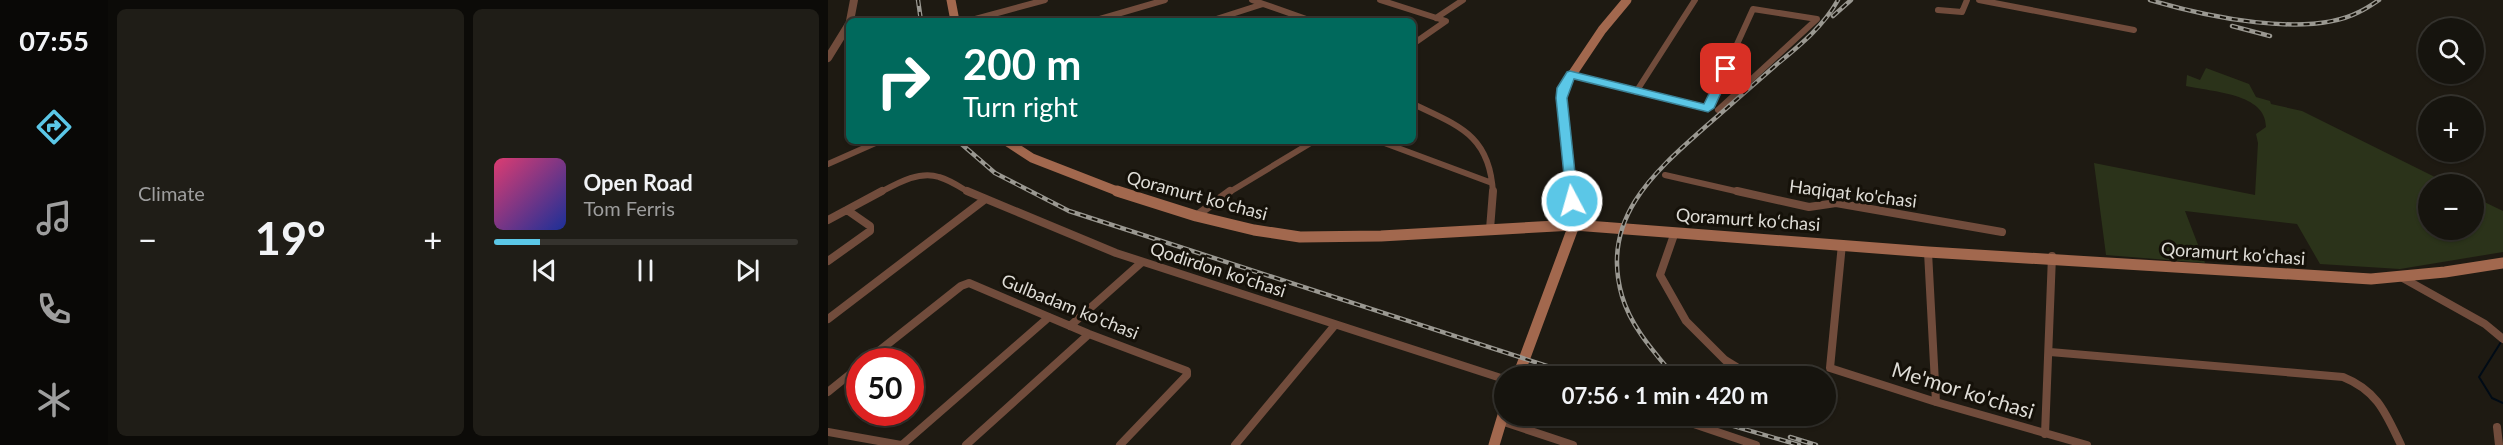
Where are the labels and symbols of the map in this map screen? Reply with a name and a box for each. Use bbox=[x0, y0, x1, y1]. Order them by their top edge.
pin bbox=[1700, 43, 1751, 94]
street label: Qoramurt koʻchasi bbox=[1125, 166, 1270, 224]
position arrow bbox=[1540, 169, 1604, 233]
street label: Haqiqat ko'chasi bbox=[1788, 174, 1918, 212]
street label: Qoramurt koʻchasi bbox=[1675, 203, 1821, 235]
street label: Qodirdon ko'chasi bbox=[1148, 237, 1289, 301]
street label: Qoramurt koʻchasi bbox=[2160, 237, 2306, 269]
street label: Gulbadam ko'chasi bbox=[998, 268, 1142, 344]
speed limit sign: 50 bbox=[846, 348, 924, 426]
street label: Me'mor ko'chasi bbox=[1889, 356, 2038, 423]

